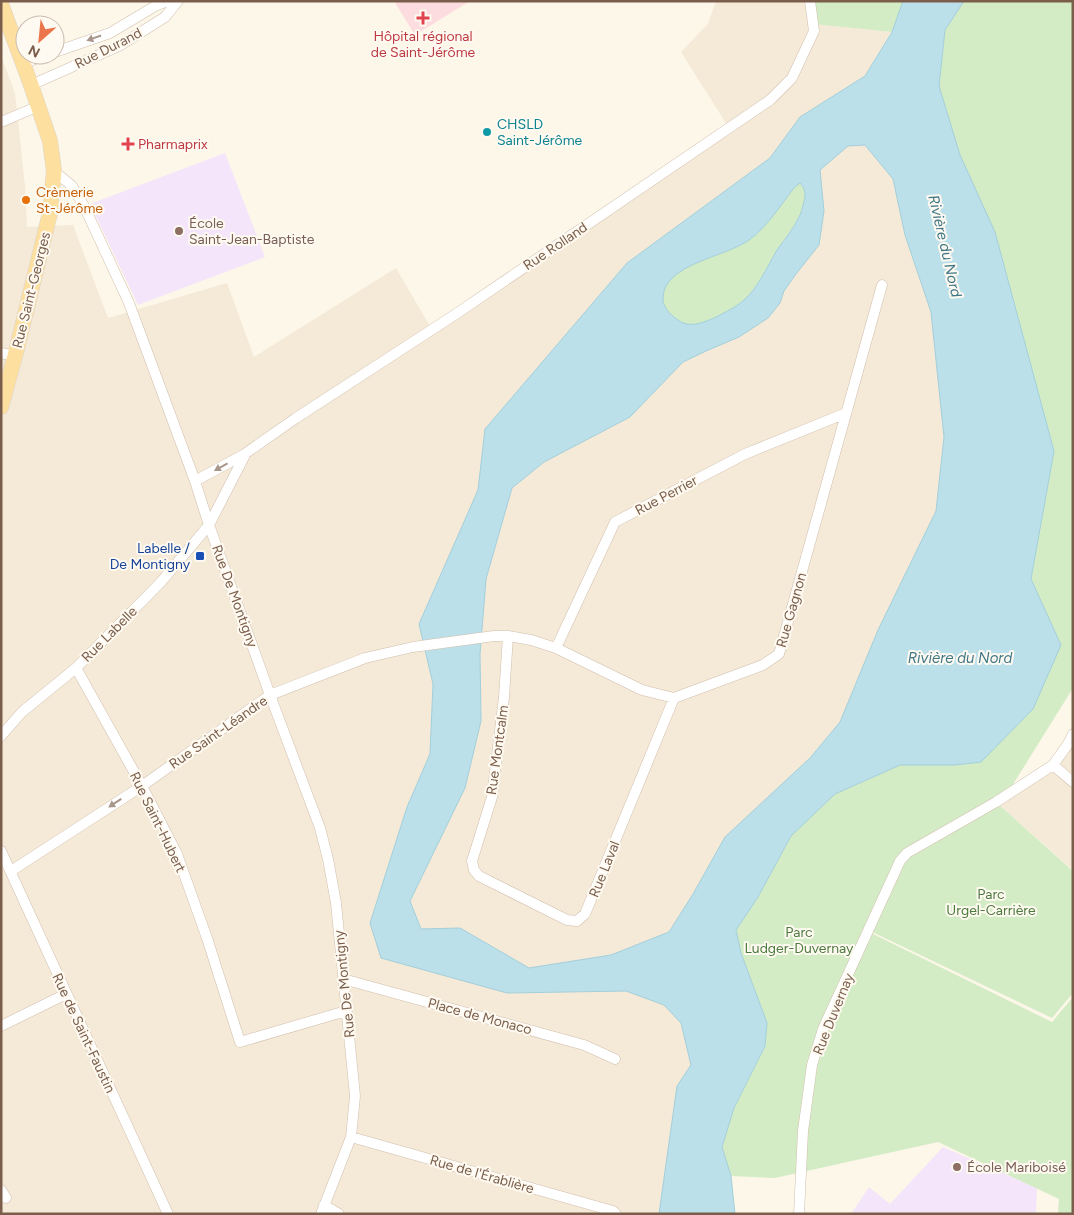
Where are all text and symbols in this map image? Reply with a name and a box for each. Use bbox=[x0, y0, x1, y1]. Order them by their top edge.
marker: Hôpital régional de Saint-Jérôme bbox=[416, 11, 430, 25]
north arrow bbox=[15, 15, 65, 65]
street label: Rue Durand bbox=[72, 24, 145, 73]
place label: Hôpital régional de Saint-Jérôme bbox=[371, 28, 476, 61]
one-way arrow bbox=[86, 35, 101, 43]
text: N bbox=[26, 41, 43, 61]
place label: CHSLD Saint-Jérôme bbox=[497, 116, 583, 149]
marker: CHSLD Saint-Jérôme bbox=[481, 126, 493, 138]
place label: Pharmaprix bbox=[138, 136, 208, 153]
marker: Pharmaprix bbox=[122, 138, 134, 150]
place label: Crèmerie St-Jérôme bbox=[36, 184, 103, 217]
water label: Rivière du Nord bbox=[924, 193, 966, 299]
marker: Crèmerie St-Jérôme bbox=[20, 194, 32, 206]
place label: École Saint-Jean-Baptiste bbox=[189, 215, 315, 248]
street label: Rue Rolland bbox=[520, 219, 591, 274]
marker: École Saint-Jean-Baptiste bbox=[173, 225, 185, 237]
street label: Rue Saint-Georges bbox=[9, 230, 54, 350]
one-way arrow bbox=[214, 463, 227, 472]
street label: Rue Perrier bbox=[632, 472, 701, 519]
place label: Labelle / De Montigny bbox=[110, 540, 191, 573]
street label: Rue De Montigny bbox=[208, 543, 261, 650]
marker: Labelle / De Montigny bbox=[194, 550, 206, 562]
street label: Rue Gagnon bbox=[773, 570, 810, 650]
street label: Rue Labelle bbox=[78, 603, 141, 666]
water label: Rivière du Nord bbox=[908, 649, 1012, 667]
street label: Rue Saint-Léandre bbox=[166, 692, 271, 773]
street label: Rue Montcalm bbox=[483, 704, 512, 796]
street label: Rue Saint-Hubert bbox=[126, 769, 189, 875]
one-way arrow bbox=[109, 798, 122, 808]
street label: Rue Laval bbox=[585, 838, 623, 900]
park label: Parc Urgel-Carrière bbox=[946, 886, 1036, 919]
park label: Parc Ludger-Duvernay bbox=[745, 924, 854, 957]
street label: Rue De Montigny bbox=[330, 929, 359, 1039]
street label: Rue Duvernay bbox=[809, 970, 858, 1058]
street label: Rue de Saint-Faustin bbox=[48, 971, 119, 1096]
street label: Place de Monaco bbox=[426, 994, 534, 1039]
street label: Rue de l'Érablière bbox=[428, 1151, 536, 1198]
place label: École Mariboisé bbox=[967, 1159, 1066, 1176]
marker: École Mariboisé bbox=[951, 1161, 963, 1173]

